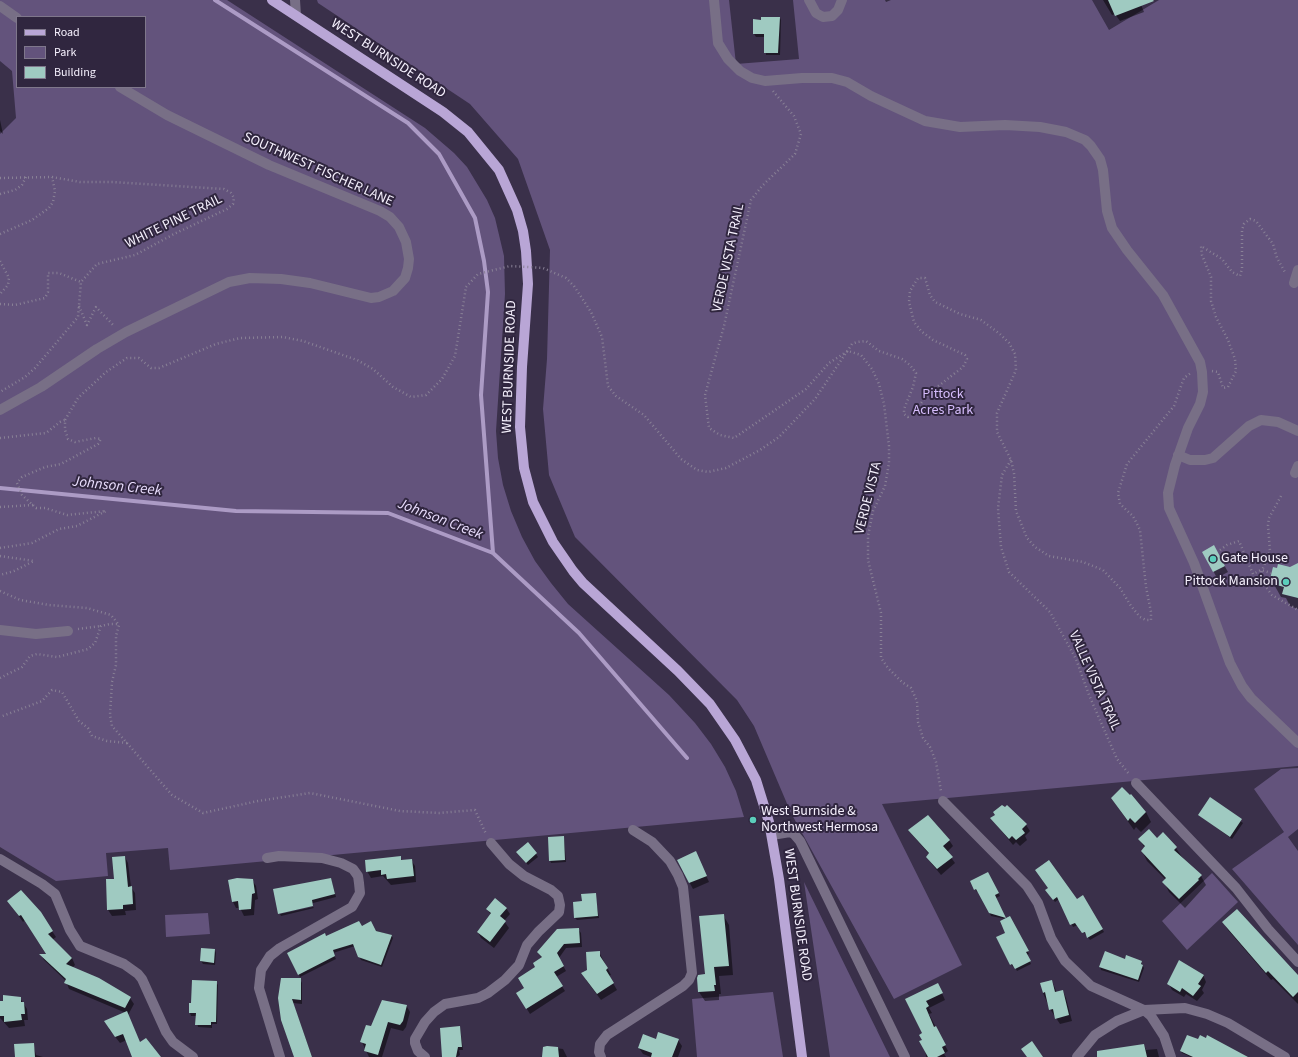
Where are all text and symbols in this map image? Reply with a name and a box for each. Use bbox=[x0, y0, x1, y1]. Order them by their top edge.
legend bbox=[16, 16, 146, 88]
street label: WEST BURNSIDE ROAD bbox=[327, 16, 449, 102]
text: Road bbox=[54, 24, 80, 41]
text: Park bbox=[54, 44, 76, 61]
text: Building bbox=[54, 64, 96, 81]
street label: SOUTHWEST FISCHER LANE bbox=[240, 129, 396, 211]
street label: WHITE PINE TRAIL bbox=[123, 191, 225, 253]
street label: VERDE VISTA TRAIL bbox=[709, 202, 749, 314]
street label: WEST BURNSIDE ROAD bbox=[499, 300, 521, 434]
park label: Pittock Acres Park bbox=[913, 387, 973, 420]
street label: VERDE VISTA bbox=[852, 460, 886, 536]
water label: Johnson Creek bbox=[71, 473, 163, 501]
water label: Johnson Creek bbox=[395, 496, 485, 544]
place label: Gate House bbox=[1221, 551, 1288, 567]
marker: Gate House bbox=[1208, 554, 1218, 564]
place label: Pittock Mansion bbox=[1184, 574, 1278, 590]
marker: Pittock Mansion bbox=[1281, 577, 1291, 587]
street label: VALLE VISTA TRAIL bbox=[1064, 629, 1124, 733]
place label: West Burnside & Northwest Hermosa bbox=[761, 804, 878, 836]
marker: West Burnside & Northwest Hermosa bbox=[748, 815, 758, 825]
street label: WEST BURNSIDE ROAD bbox=[779, 848, 815, 982]

